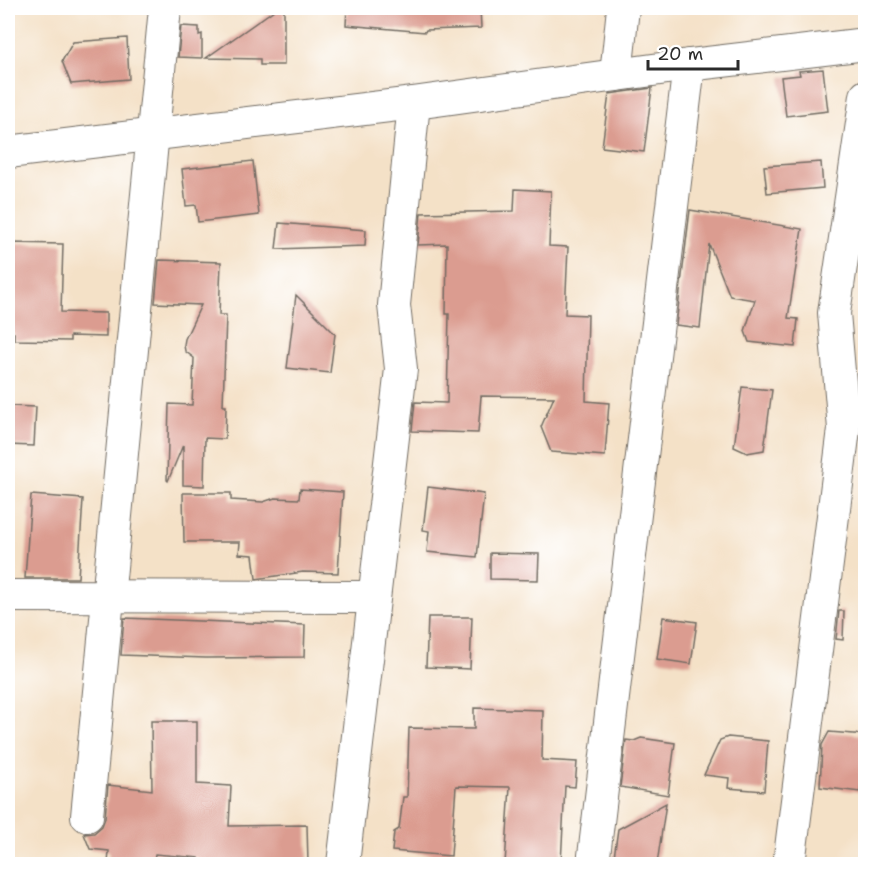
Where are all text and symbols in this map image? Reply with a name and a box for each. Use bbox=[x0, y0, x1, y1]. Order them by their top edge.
scale bar bbox=[648, 33, 738, 71]
text: 20 m bbox=[657, 42, 703, 66]

